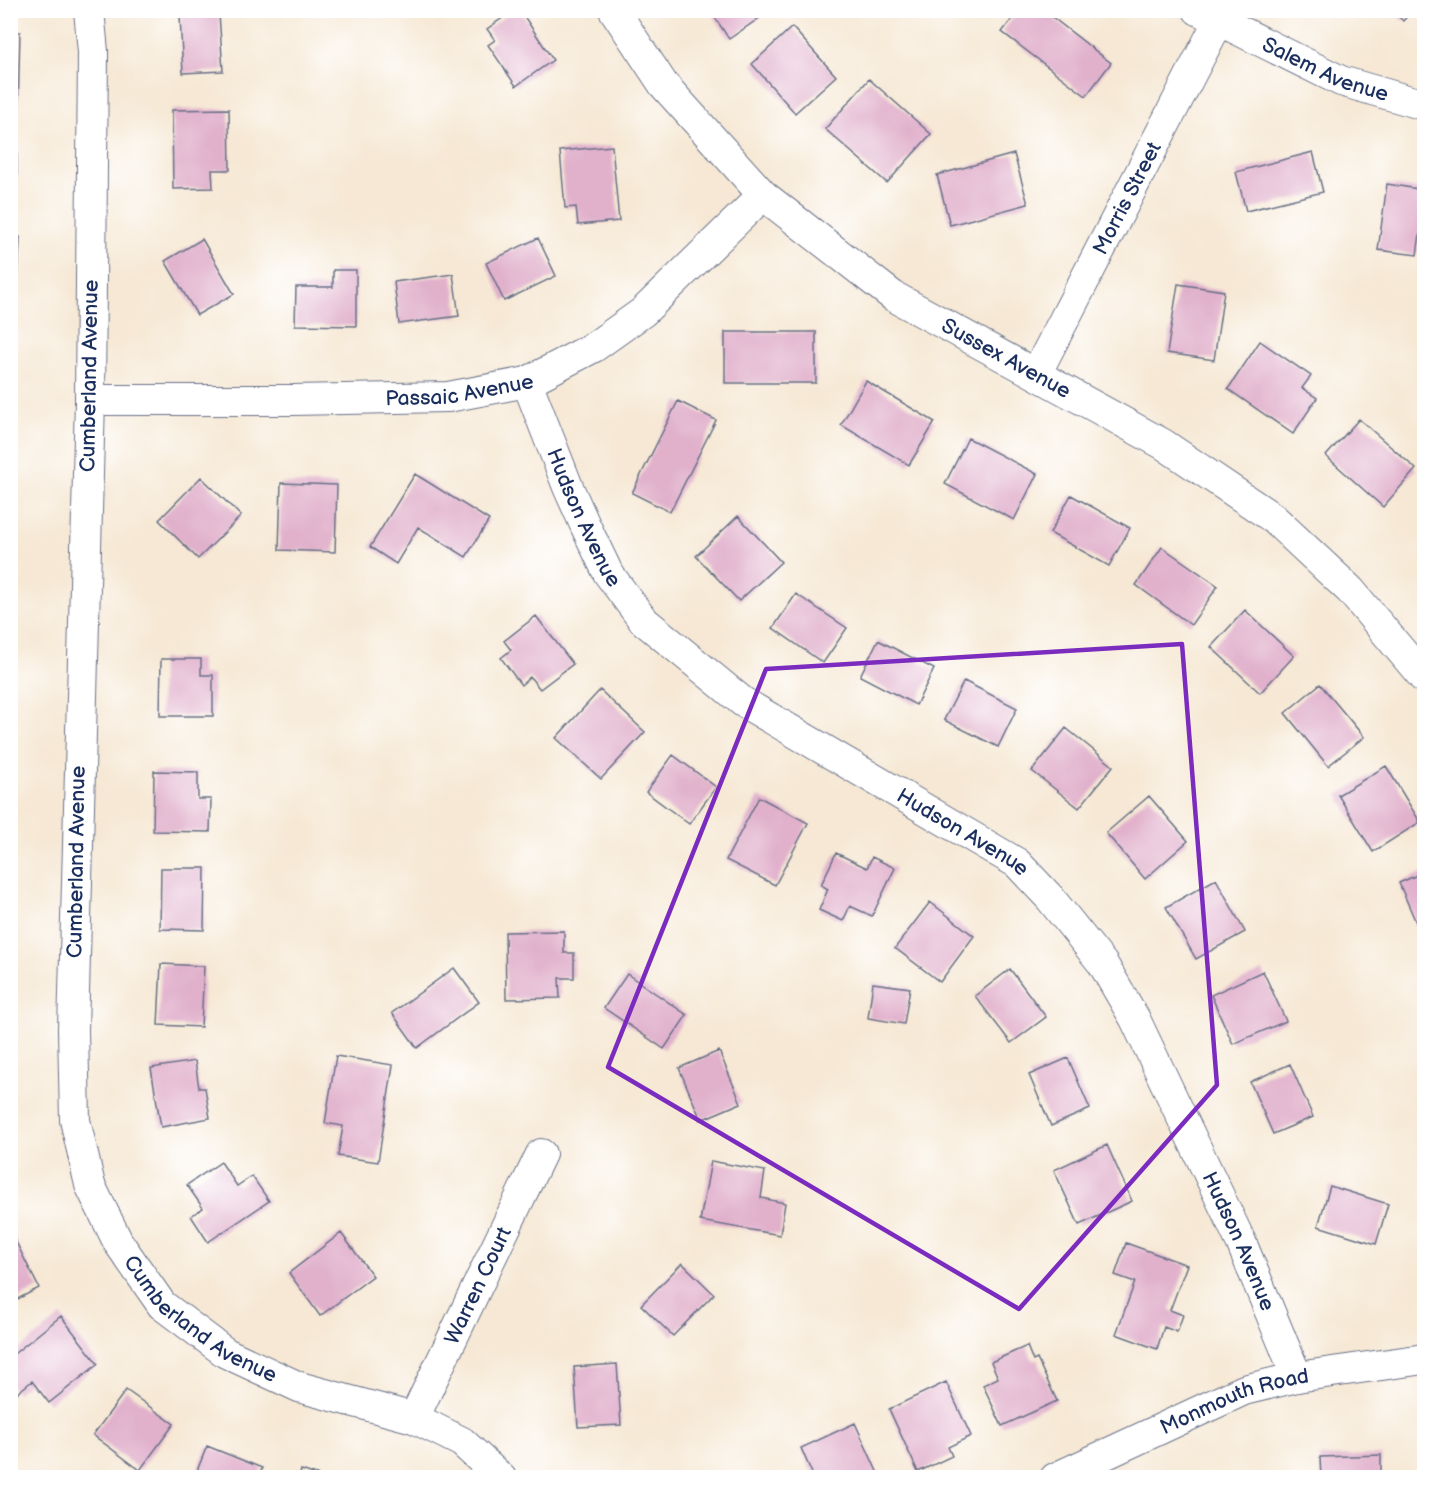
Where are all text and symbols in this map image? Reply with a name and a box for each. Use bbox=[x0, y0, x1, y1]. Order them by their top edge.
street label: Salem Avenue bbox=[1258, 32, 1391, 107]
street label: Morris Street bbox=[1088, 137, 1167, 259]
street label: Cumberland Avenue bbox=[75, 280, 104, 472]
street label: Sussex Avenue bbox=[937, 313, 1075, 404]
street label: Passaic Avenue bbox=[385, 369, 536, 411]
street label: Hudson Avenue bbox=[541, 445, 626, 592]
street label: Cumberland Avenue bbox=[62, 766, 91, 958]
street label: Hudson Avenue bbox=[892, 783, 1034, 881]
street label: Hudson Avenue bbox=[1196, 1168, 1280, 1315]
street label: Warren Court bbox=[439, 1223, 517, 1348]
street label: Cumberland Avenue bbox=[118, 1251, 281, 1388]
street label: Monmouth Road bbox=[1156, 1363, 1310, 1440]

